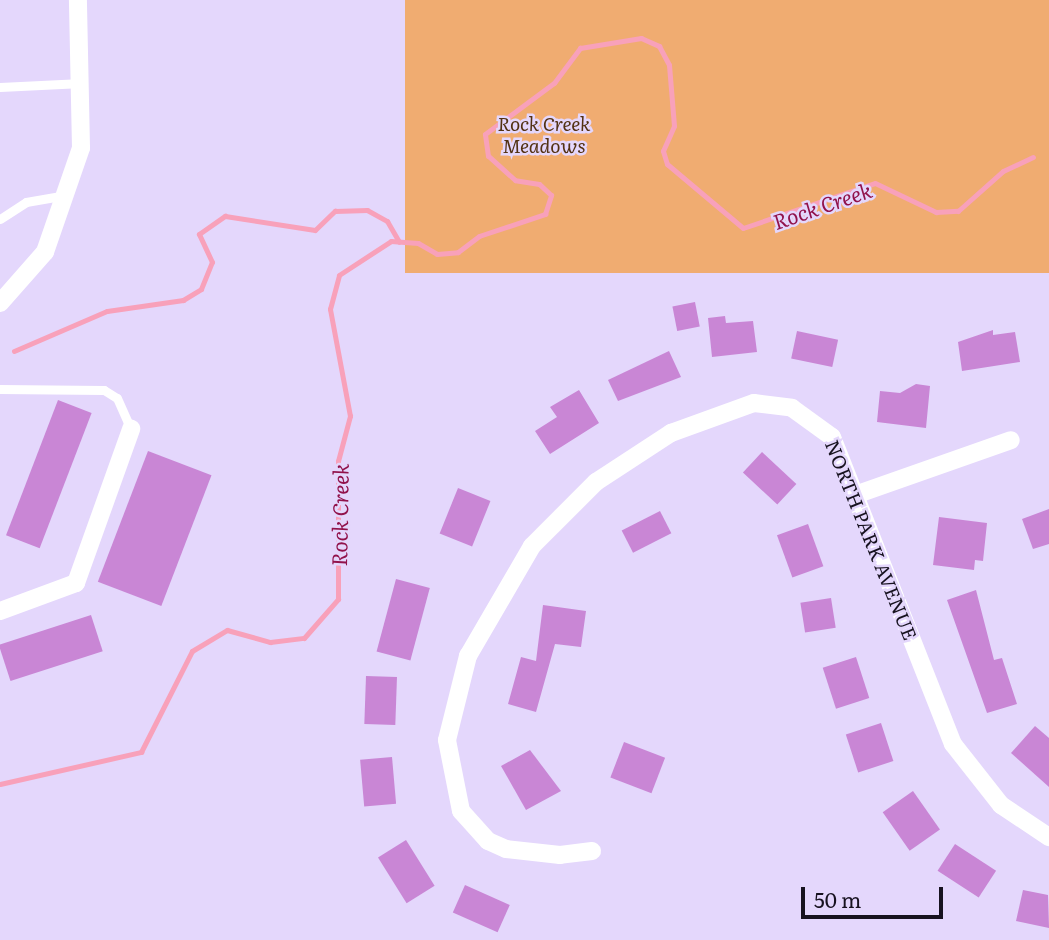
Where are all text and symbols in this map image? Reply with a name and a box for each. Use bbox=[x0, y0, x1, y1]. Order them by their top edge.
park label: Rock Creek Meadows bbox=[497, 113, 591, 157]
water label: Rock Creek bbox=[769, 176, 875, 234]
street label: NORTH PARK AVENUE bbox=[820, 437, 922, 643]
water label: Rock Creek bbox=[326, 463, 352, 567]
scale bar bbox=[804, 874, 946, 918]
text: 50 m bbox=[814, 883, 861, 914]

